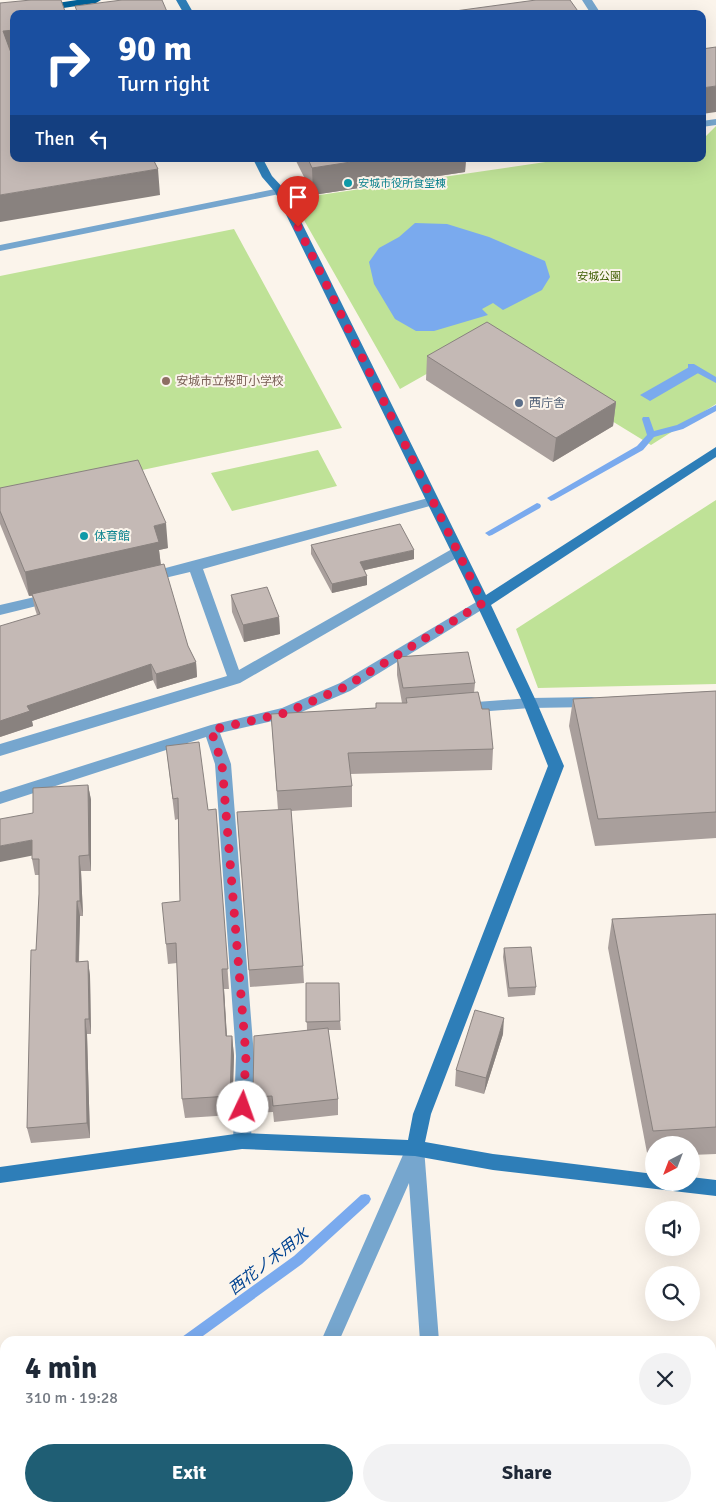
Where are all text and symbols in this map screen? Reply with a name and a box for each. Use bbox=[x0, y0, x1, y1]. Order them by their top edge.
text: 90 m bbox=[118, 27, 192, 70]
icon: right bbox=[35, 30, 100, 95]
text: Turn right bbox=[118, 70, 210, 97]
icon: left bbox=[85, 125, 113, 153]
text: Then bbox=[35, 127, 75, 151]
pin bbox=[277, 176, 319, 227]
marker: 安城市役所食堂棟 bbox=[342, 177, 354, 189]
place label: 安城市役所食堂棟 bbox=[358, 177, 446, 190]
icon: arrive bbox=[284, 183, 312, 211]
park label: 安城公園 bbox=[577, 270, 621, 283]
place label: 安城市立桜町小学校 bbox=[176, 374, 284, 389]
marker: 安城市立桜町小学校 bbox=[160, 375, 172, 387]
place label: 西庁舎 bbox=[529, 396, 565, 411]
marker: 西庁舎 bbox=[513, 397, 525, 409]
place label: 体育館 bbox=[94, 529, 130, 544]
marker: 体育館 bbox=[78, 530, 90, 542]
position arrow bbox=[216, 1080, 268, 1132]
north arrow bbox=[645, 1136, 700, 1191]
map controls bbox=[645, 1136, 700, 1321]
button: sound bbox=[645, 1201, 700, 1256]
water label: 西花ノ木用水 bbox=[225, 1223, 314, 1299]
button: search bbox=[645, 1266, 700, 1321]
text: 4 min bbox=[25, 1350, 97, 1387]
button: close bbox=[639, 1353, 691, 1405]
text: 310 m · 19:28 bbox=[25, 1388, 118, 1408]
button: Exit bbox=[25, 1444, 353, 1502]
button: Share bbox=[363, 1444, 691, 1502]

